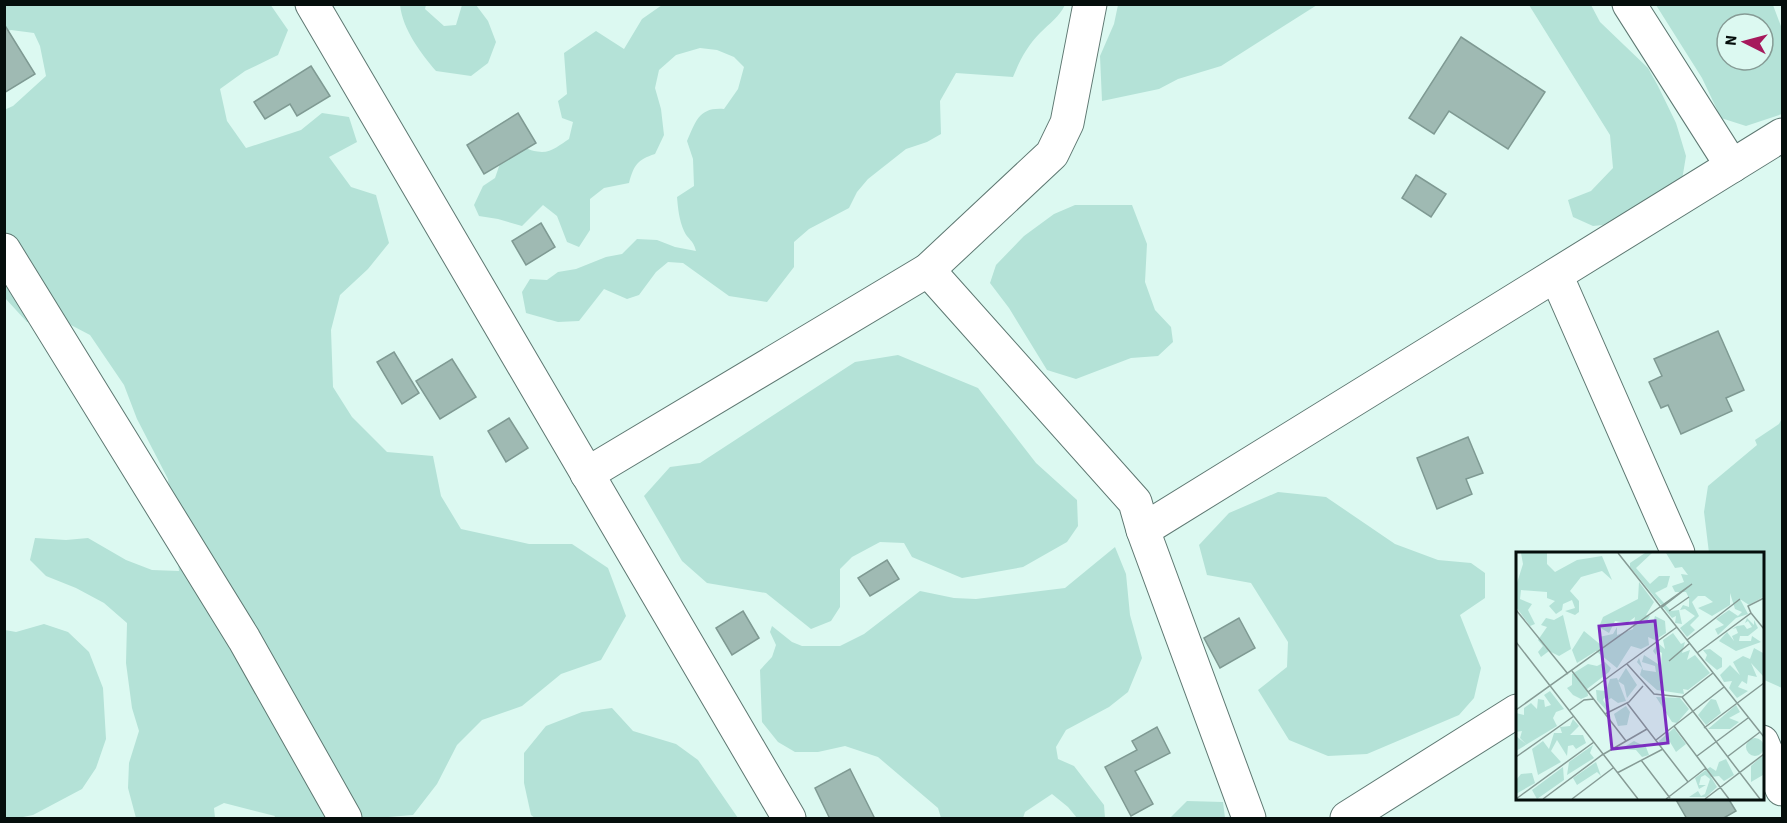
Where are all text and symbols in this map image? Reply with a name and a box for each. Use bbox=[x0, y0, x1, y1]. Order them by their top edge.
north arrow bbox=[1715, 12, 1775, 72]
text: N bbox=[1720, 34, 1743, 47]
inset map bbox=[1516, 552, 1763, 799]

